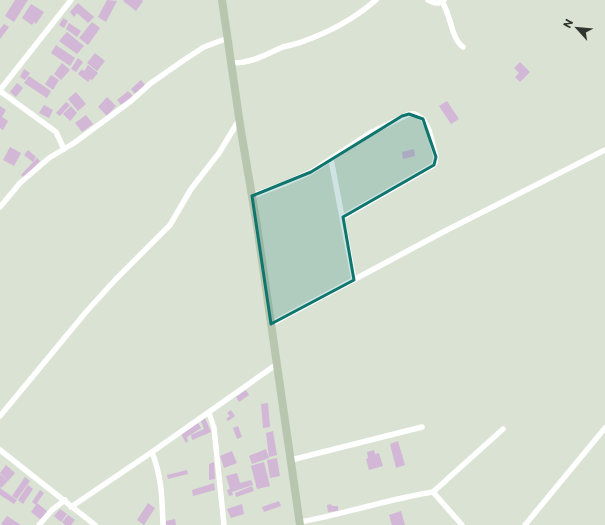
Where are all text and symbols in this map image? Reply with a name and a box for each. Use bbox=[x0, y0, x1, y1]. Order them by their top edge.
north arrow bbox=[557, 8, 597, 48]
text: N bbox=[560, 17, 575, 30]

